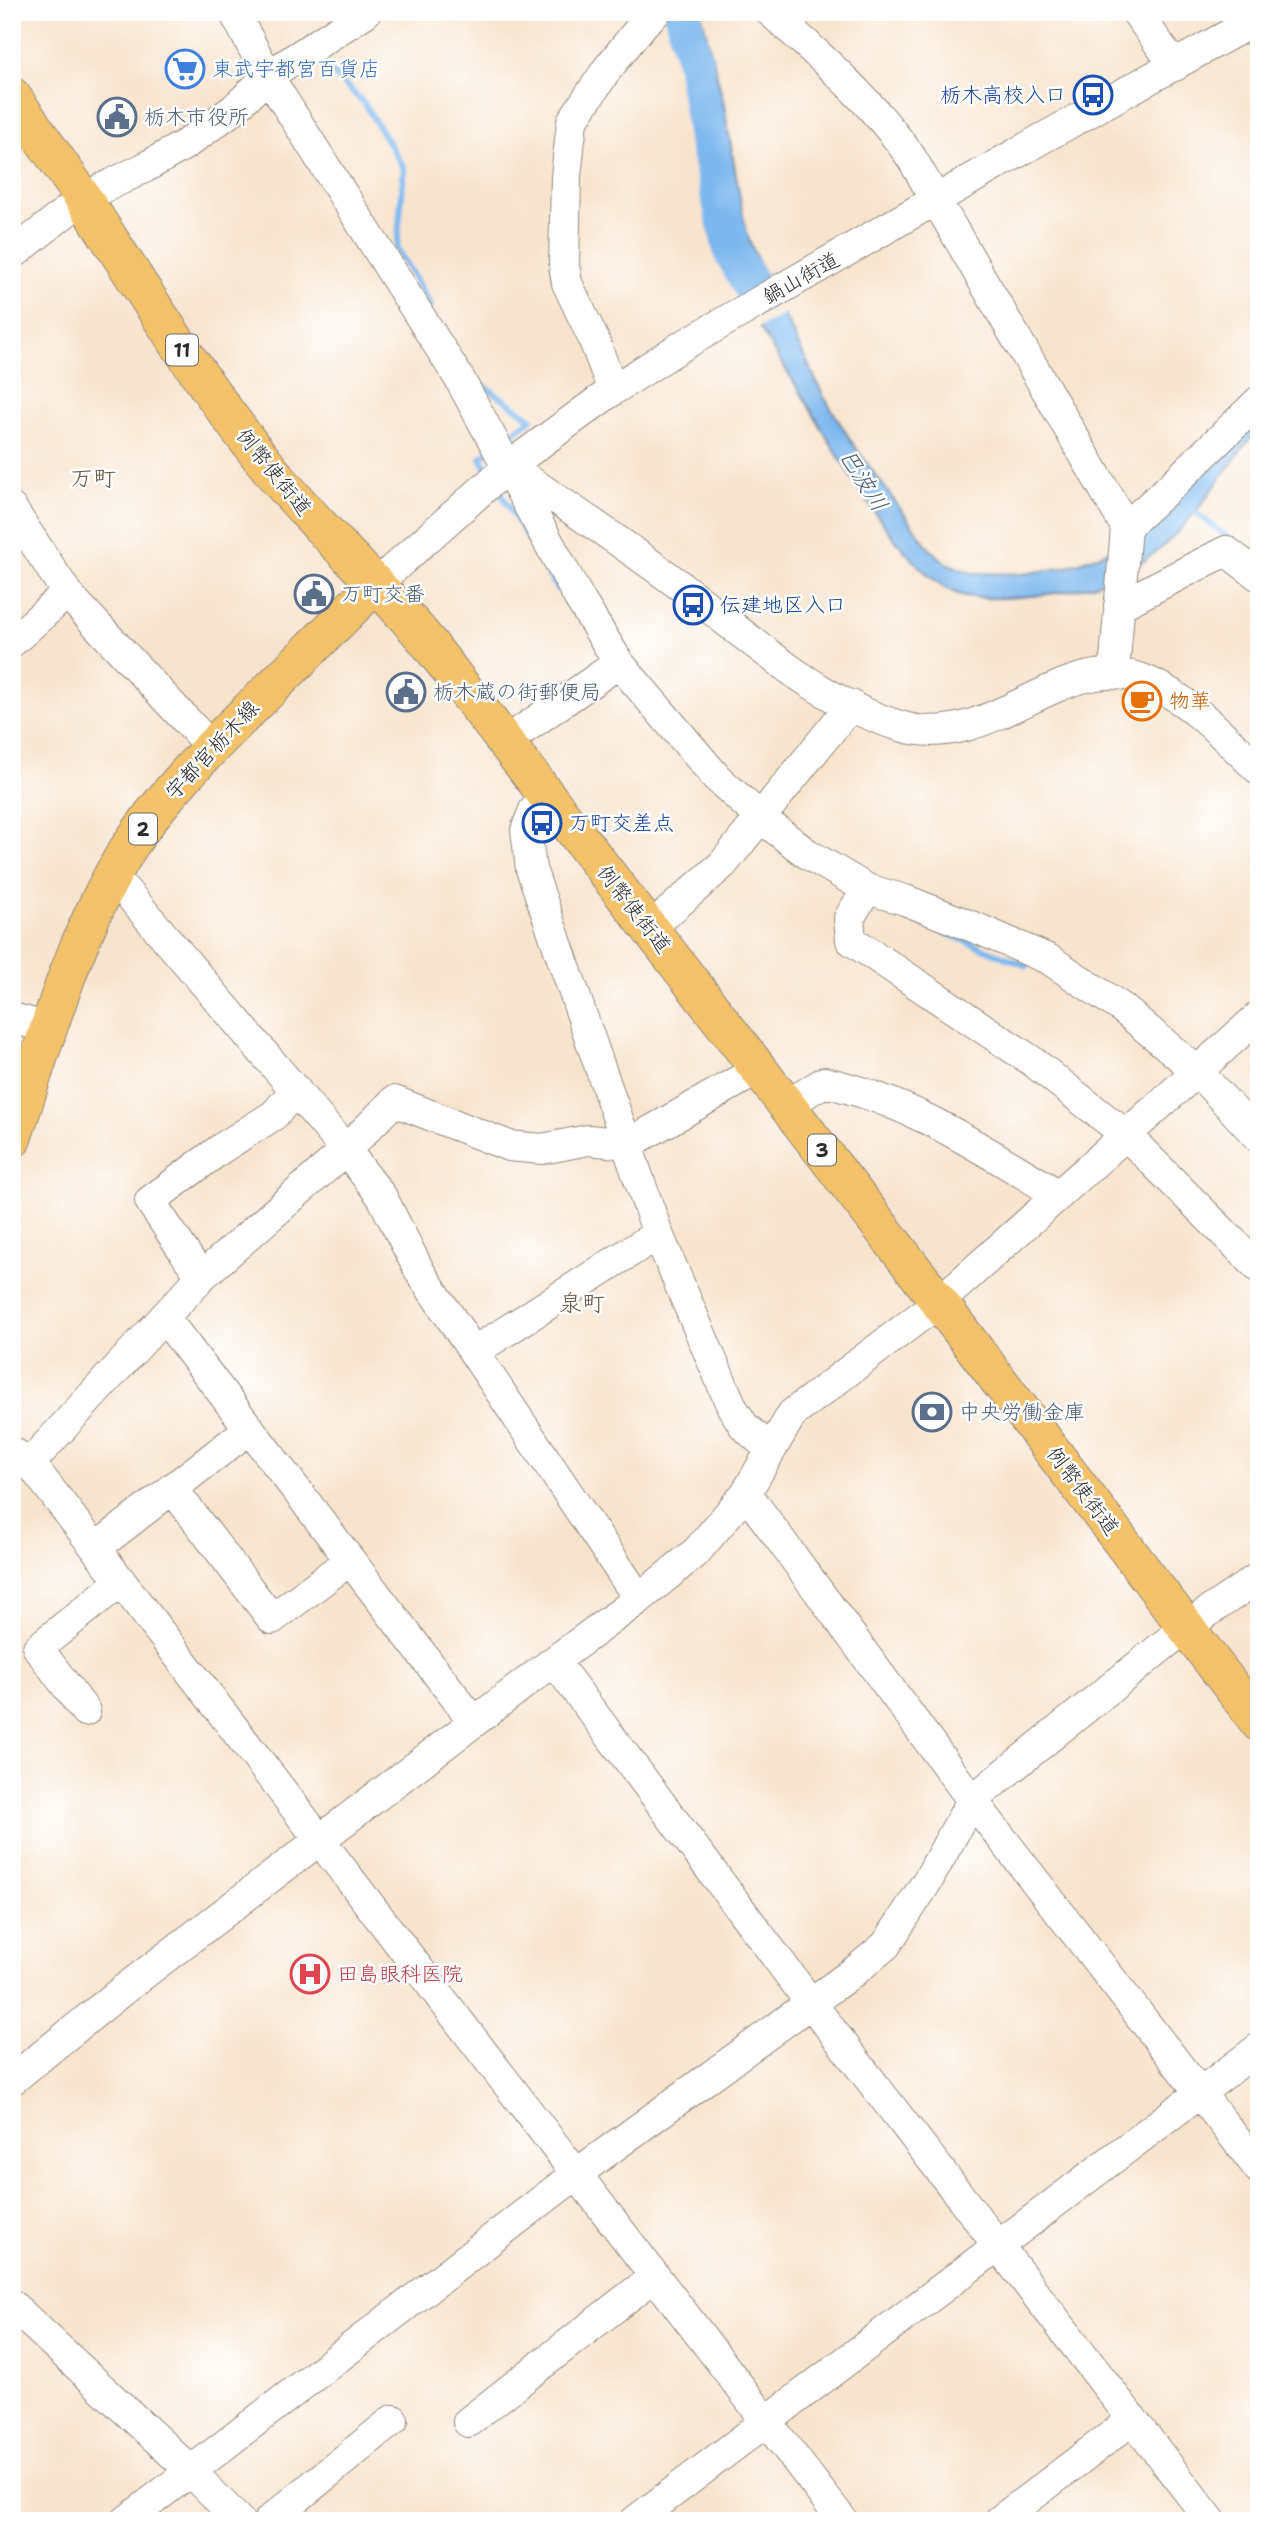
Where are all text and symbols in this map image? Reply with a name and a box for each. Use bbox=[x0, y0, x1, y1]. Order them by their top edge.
supermarket icon: 東武宇都宮百貨店 bbox=[164, 48, 206, 90]
place label: 東武宇都宮百貨店 bbox=[212, 55, 380, 83]
bus stop icon: 栃木高校入口 bbox=[1072, 74, 1114, 116]
place label: 栃木高校入口 bbox=[940, 81, 1066, 109]
public building icon: 栃木市役所 bbox=[96, 96, 138, 138]
place label: 栃木市役所 bbox=[144, 103, 249, 131]
street label: 鍋山街道 bbox=[757, 245, 845, 311]
road number: 11 bbox=[166, 334, 198, 366]
street label: 例幣使街道 bbox=[230, 422, 318, 522]
water label: 巴波川 bbox=[833, 443, 895, 517]
district label: 万町 bbox=[70, 463, 116, 493]
public building icon: 万町交番 bbox=[293, 573, 335, 615]
place label: 万町交番 bbox=[341, 580, 425, 608]
bus stop icon: 伝建地区入口 bbox=[672, 584, 714, 626]
place label: 伝建地区入口 bbox=[720, 591, 846, 619]
public building icon: 栃木蔵の街郵便局 bbox=[385, 671, 427, 713]
place label: 栃木蔵の街郵便局 bbox=[433, 678, 601, 706]
cafe icon: 物華 bbox=[1121, 680, 1163, 722]
place label: 物華 bbox=[1169, 687, 1211, 715]
street label: 宇都宮栃木線 bbox=[159, 694, 265, 806]
bus stop icon: 万町交差点 bbox=[521, 802, 563, 844]
place label: 万町交差点 bbox=[569, 809, 674, 837]
road number: 2 bbox=[129, 814, 157, 844]
street label: 例幣使街道 bbox=[591, 859, 677, 959]
road number: 3 bbox=[808, 1134, 836, 1166]
district label: 泉町 bbox=[559, 1288, 605, 1318]
bank icon: 中央労働金庫 bbox=[911, 1391, 953, 1433]
place label: 中央労働金庫 bbox=[959, 1398, 1085, 1426]
street label: 例幣使街道 bbox=[1040, 1441, 1126, 1541]
hospital icon: 田島眼科医院 bbox=[289, 1953, 331, 1995]
place label: 田島眼科医院 bbox=[337, 1960, 463, 1988]

